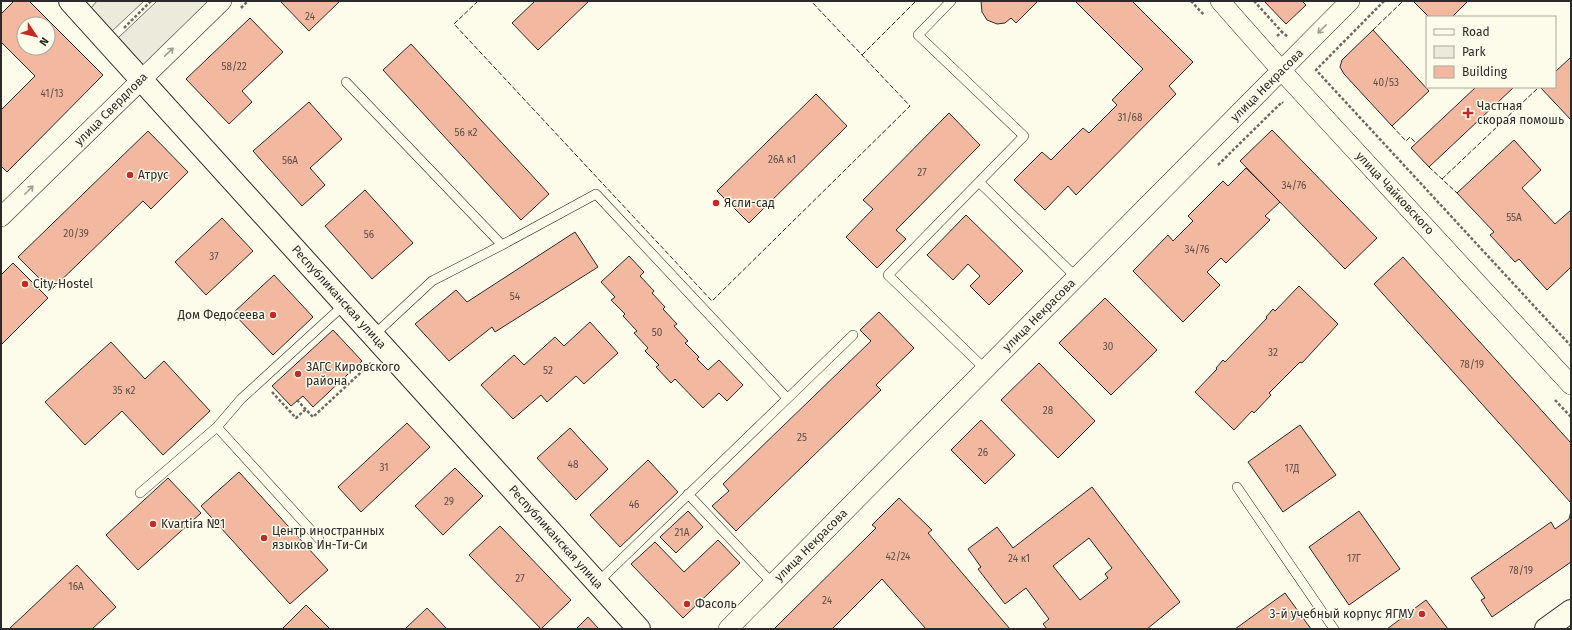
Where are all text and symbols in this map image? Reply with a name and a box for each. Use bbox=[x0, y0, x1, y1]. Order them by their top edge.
house number: 24 bbox=[305, 11, 316, 23]
north arrow bbox=[16, 16, 56, 56]
legend bbox=[1426, 16, 1556, 88]
one-way arrow bbox=[1317, 24, 1327, 34]
text: Road bbox=[1462, 25, 1490, 39]
text: N bbox=[36, 35, 51, 48]
text: Park bbox=[1462, 45, 1486, 59]
street label: улица Некрасова bbox=[1228, 46, 1306, 124]
one-way arrow bbox=[164, 47, 174, 57]
house number: 58/22 bbox=[221, 61, 247, 73]
text: Building bbox=[1462, 65, 1508, 79]
street label: улица Свердлова bbox=[72, 70, 150, 148]
house number: 40/53 bbox=[1373, 77, 1399, 89]
house number: 41/13 bbox=[41, 88, 64, 100]
place label: Частная скорая помошь bbox=[1477, 99, 1564, 127]
marker: Частная скорая помошь bbox=[1462, 107, 1474, 119]
house number: 31/68 bbox=[1118, 112, 1143, 124]
house number: 56 к2 bbox=[454, 127, 478, 139]
street label: улица Чайковского bbox=[1353, 149, 1437, 237]
house number: 26А к1 bbox=[768, 154, 796, 166]
house number: 56А bbox=[282, 155, 298, 167]
house number: 27 bbox=[917, 167, 927, 179]
place label: Атрус bbox=[138, 168, 169, 182]
marker: Атрус bbox=[125, 170, 135, 180]
house number: 34/76 bbox=[1282, 180, 1306, 192]
one-way arrow bbox=[24, 185, 34, 195]
place label: Ясли-сад bbox=[724, 196, 775, 210]
marker: Ясли-сад bbox=[711, 198, 721, 208]
house number: 55А bbox=[1506, 212, 1522, 224]
house number: 20/39 bbox=[63, 228, 89, 240]
house number: 56 bbox=[364, 229, 374, 241]
street label: Республиканская улица bbox=[289, 243, 389, 351]
house number: 34/76 bbox=[1185, 244, 1209, 256]
house number: 37 bbox=[209, 251, 219, 263]
street label: улица Некрасова bbox=[1000, 276, 1078, 354]
place label: City-Hostel bbox=[33, 277, 93, 291]
marker: City-Hostel bbox=[20, 279, 30, 289]
house number: 54 bbox=[510, 291, 521, 303]
place label: Дом Федосеева bbox=[177, 308, 265, 322]
marker: Дом Федосеева bbox=[268, 310, 278, 320]
house number: 50 bbox=[652, 327, 663, 339]
house number: 30 bbox=[1103, 341, 1114, 353]
house number: 32 bbox=[1268, 347, 1278, 359]
house number: 78/19 bbox=[1460, 359, 1484, 371]
place label: ЗАГС Кировского района bbox=[306, 360, 400, 388]
house number: 52 bbox=[543, 365, 553, 377]
marker: ЗАГС Кировского района bbox=[293, 369, 303, 379]
house number: 35 к2 bbox=[113, 385, 135, 397]
house number: 28 bbox=[1043, 405, 1054, 417]
house number: 25 bbox=[797, 432, 807, 444]
house number: 26 bbox=[978, 447, 988, 459]
house number: 48 bbox=[568, 459, 579, 471]
house number: 31 bbox=[379, 462, 389, 474]
house number: 17Д bbox=[1285, 463, 1299, 475]
street label: Республиканская улица bbox=[506, 483, 606, 591]
house number: 29 bbox=[444, 496, 454, 508]
house number: 46 bbox=[629, 499, 639, 511]
street label: улица Некрасова bbox=[772, 506, 850, 584]
place label: Kvartira №1 bbox=[161, 517, 225, 531]
marker: Kvartira №1 bbox=[148, 519, 158, 529]
place label: Центр иностранных языков Ин-Ти-Си bbox=[272, 524, 384, 552]
house number: 21А bbox=[675, 527, 690, 539]
marker: Центр иностранных языков Ин-Ти-Си bbox=[259, 533, 269, 543]
house number: 42/24 bbox=[886, 551, 911, 563]
house number: 24 к1 bbox=[1008, 553, 1030, 565]
house number: 17Г bbox=[1347, 553, 1361, 565]
house number: 78/19 bbox=[1509, 565, 1533, 577]
house number: 27 bbox=[515, 573, 525, 585]
house number: 16А bbox=[68, 581, 84, 593]
house number: 24 bbox=[822, 595, 833, 607]
place label: Фасоль bbox=[695, 597, 737, 611]
marker: Фасоль bbox=[682, 599, 692, 609]
place label: 3-й учебный корпус ЯГМУ bbox=[1270, 607, 1415, 621]
marker: 3-й учебный корпус ЯГМУ bbox=[1417, 609, 1427, 619]

